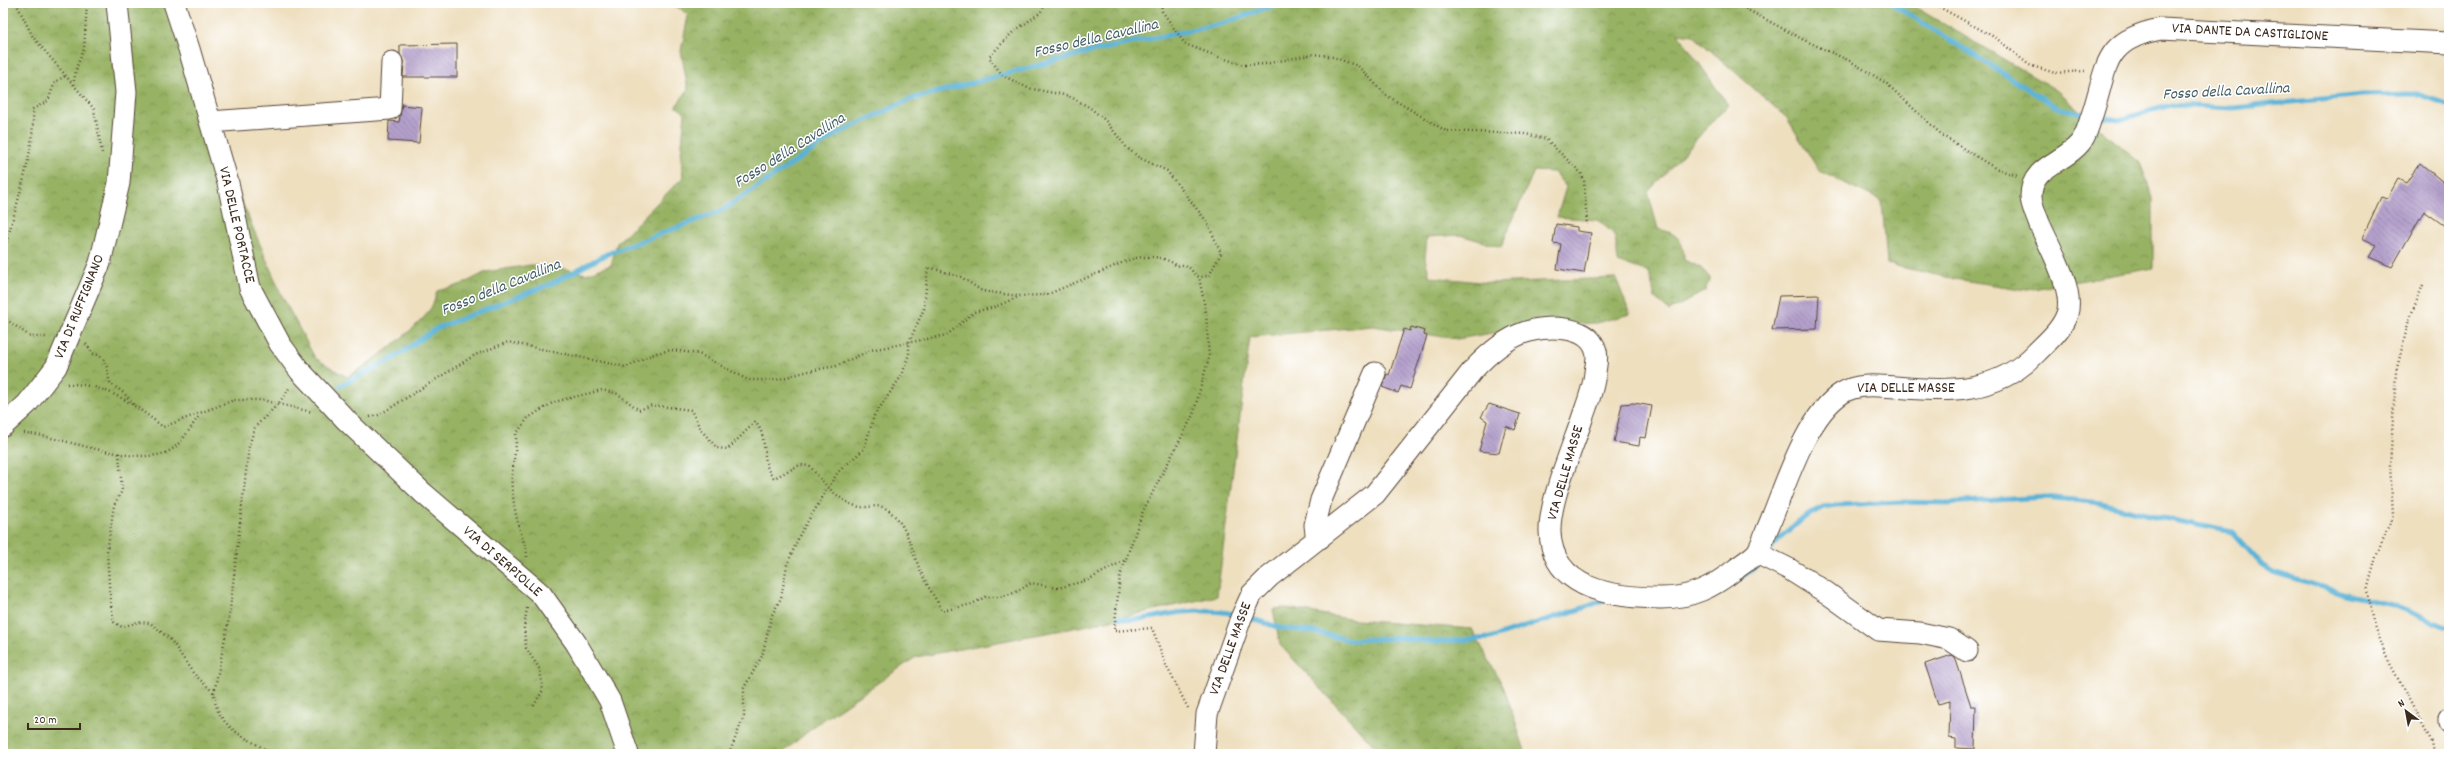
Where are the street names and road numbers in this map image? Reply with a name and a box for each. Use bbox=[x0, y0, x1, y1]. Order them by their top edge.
street label: VIA DANTE DA CASTIGLIONE bbox=[2171, 18, 2329, 48]
street label: VIA DELLE PORTACCE bbox=[212, 164, 260, 286]
street label: VIA DI RUFFIGNANO bbox=[49, 251, 111, 363]
street label: VIA DELLE MASSE bbox=[1857, 378, 1955, 400]
street label: VIA DELLE MASSE bbox=[1542, 423, 1590, 523]
street label: VIA DI SERPIOLLE bbox=[457, 521, 547, 603]
street label: VIA DELLE MASSE bbox=[1204, 599, 1258, 699]

